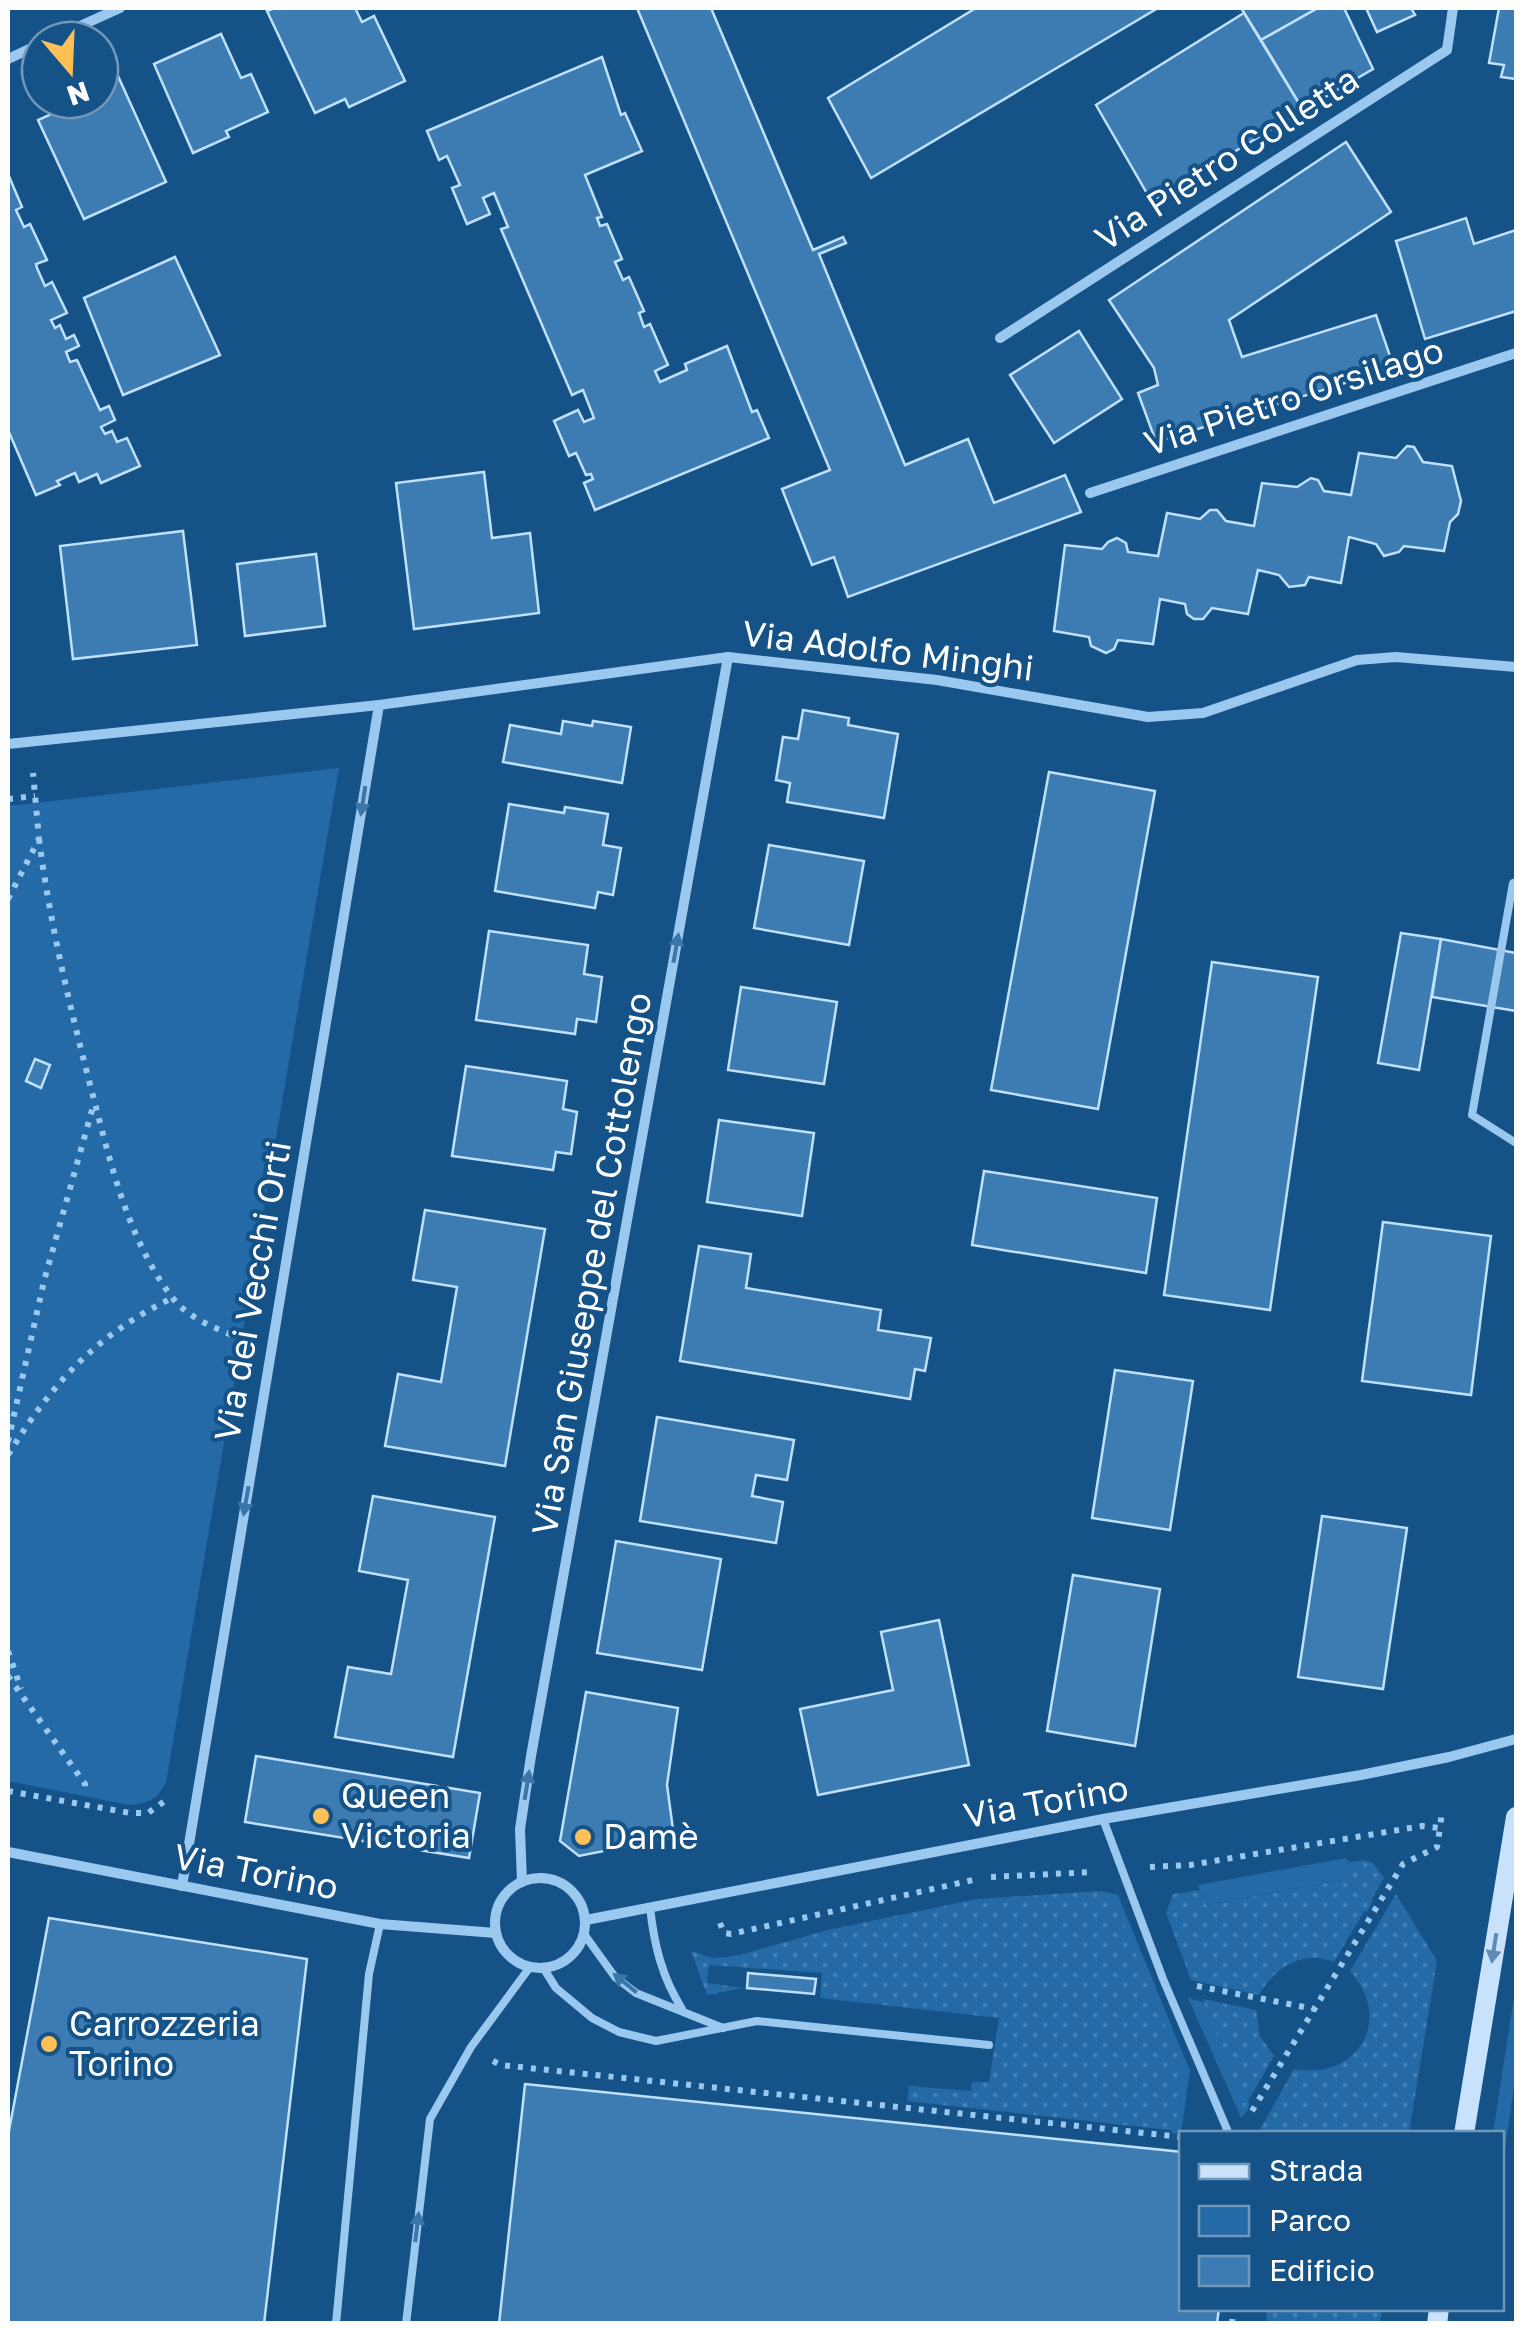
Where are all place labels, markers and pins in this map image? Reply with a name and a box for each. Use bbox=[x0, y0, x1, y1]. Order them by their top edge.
place label: Queen Victoria bbox=[341, 1774, 471, 1856]
marker: Queen Victoria bbox=[310, 1805, 332, 1827]
place label: Damè bbox=[603, 1815, 699, 1857]
marker: Damè bbox=[572, 1826, 594, 1848]
place label: Carrozzeria Torino bbox=[69, 2002, 260, 2084]
marker: Carrozzeria Torino bbox=[38, 2033, 60, 2055]

